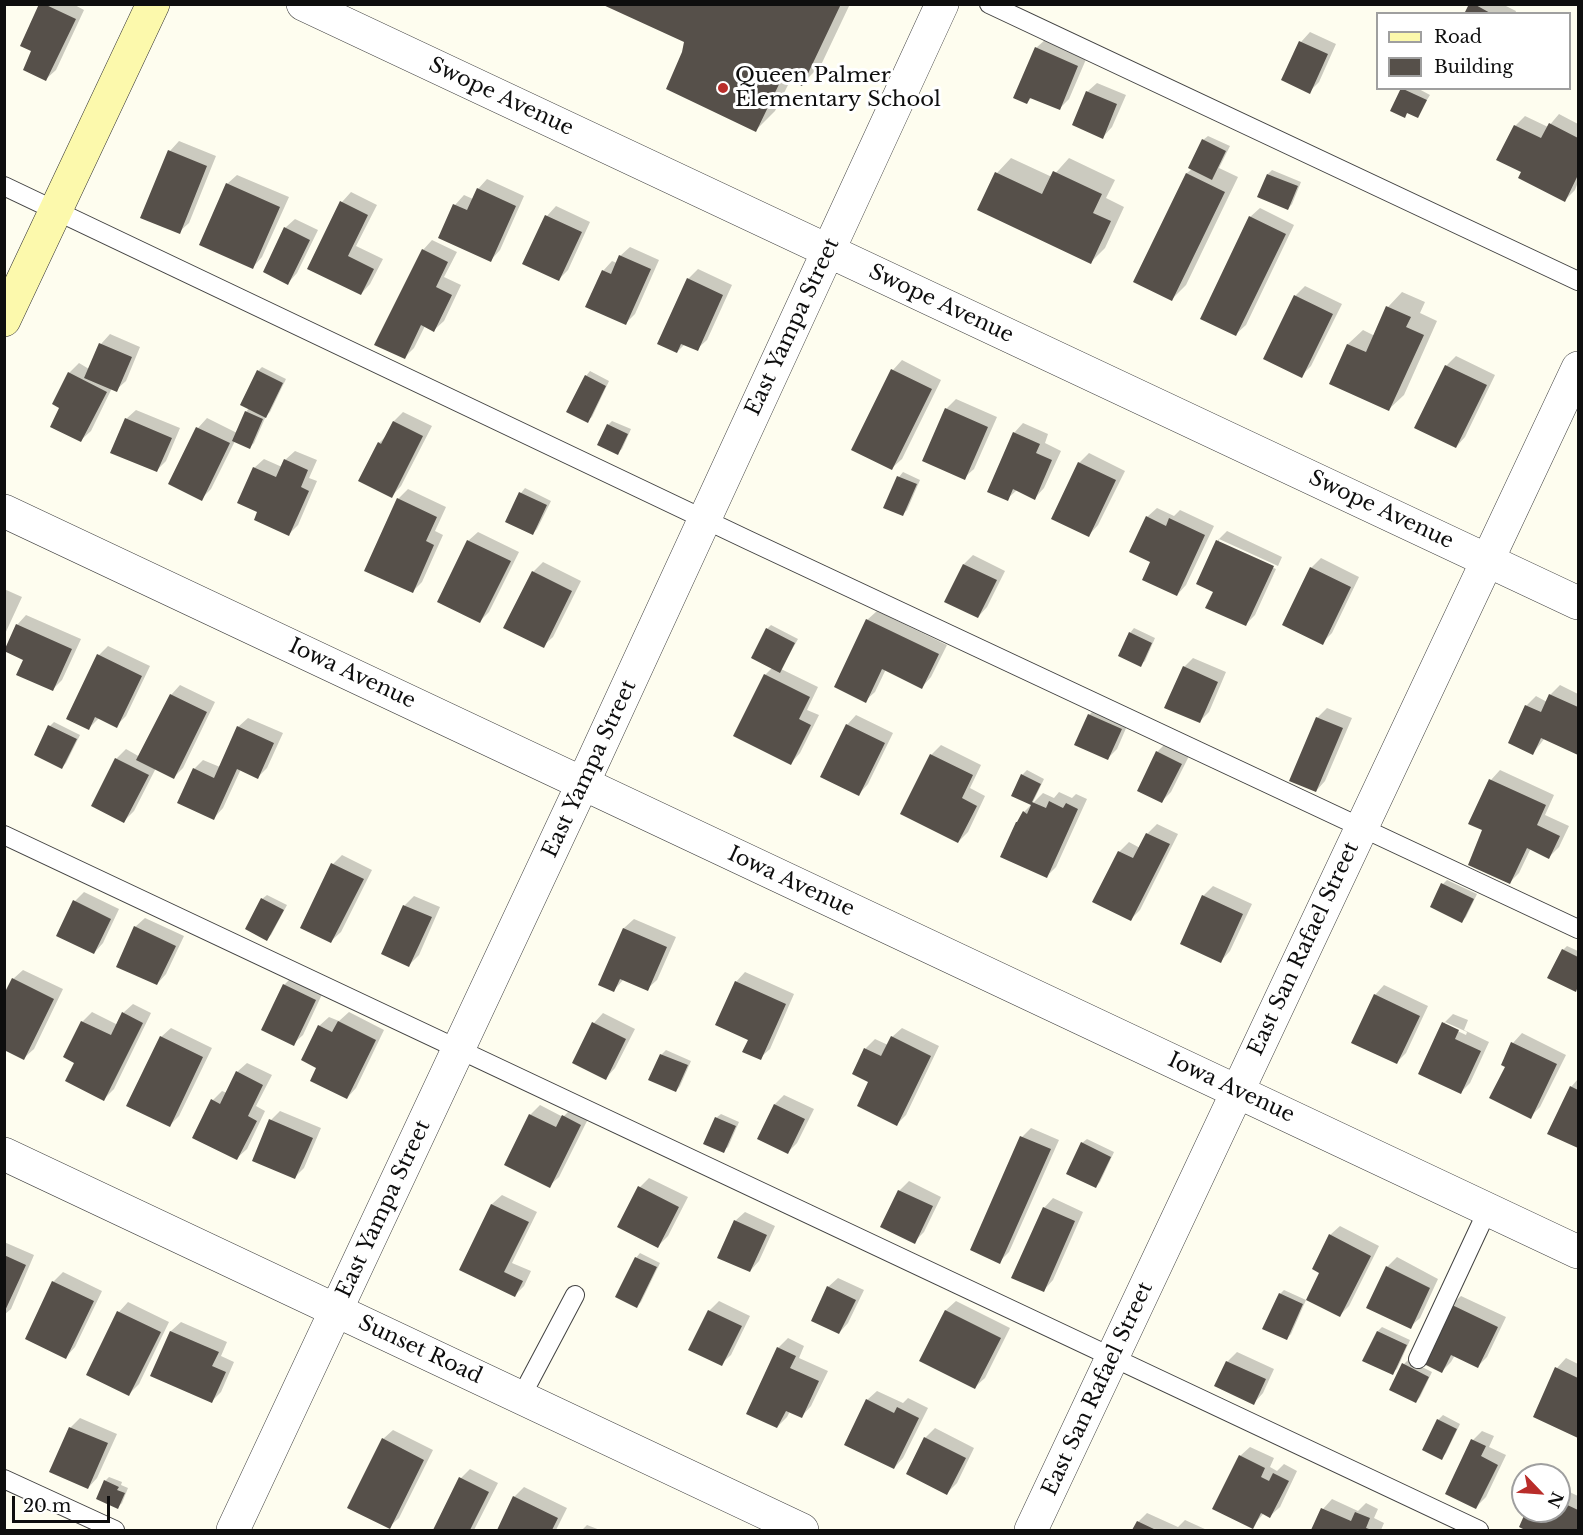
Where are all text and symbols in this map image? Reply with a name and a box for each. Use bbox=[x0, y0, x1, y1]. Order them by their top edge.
legend bbox=[1376, 12, 1571, 90]
text: Road bbox=[1434, 26, 1482, 48]
street label: Swope Avenue bbox=[425, 52, 577, 142]
text: Building bbox=[1434, 56, 1513, 78]
place label: Queen Palmer Elementary School bbox=[735, 63, 941, 113]
marker: Queen Palmer Elementary School bbox=[716, 81, 730, 95]
street label: East Yampa Street bbox=[741, 234, 845, 420]
street label: Swope Avenue bbox=[865, 259, 1017, 349]
street label: Swope Avenue bbox=[1305, 465, 1457, 555]
street label: Iowa Avenue bbox=[285, 634, 419, 714]
street label: East Yampa Street bbox=[538, 676, 642, 862]
street label: East San Rafael Street bbox=[1243, 838, 1365, 1060]
street label: Iowa Avenue bbox=[724, 842, 858, 922]
street label: Iowa Avenue bbox=[1164, 1048, 1298, 1128]
street label: East Yampa Street bbox=[332, 1116, 436, 1302]
street label: East San Rafael Street bbox=[1037, 1278, 1159, 1500]
street label: Sunset Road bbox=[354, 1310, 486, 1390]
north arrow bbox=[1511, 1463, 1571, 1523]
scale bar bbox=[15, 1484, 112, 1522]
text: N bbox=[1543, 1489, 1568, 1511]
text: 20 m bbox=[23, 1495, 71, 1517]

